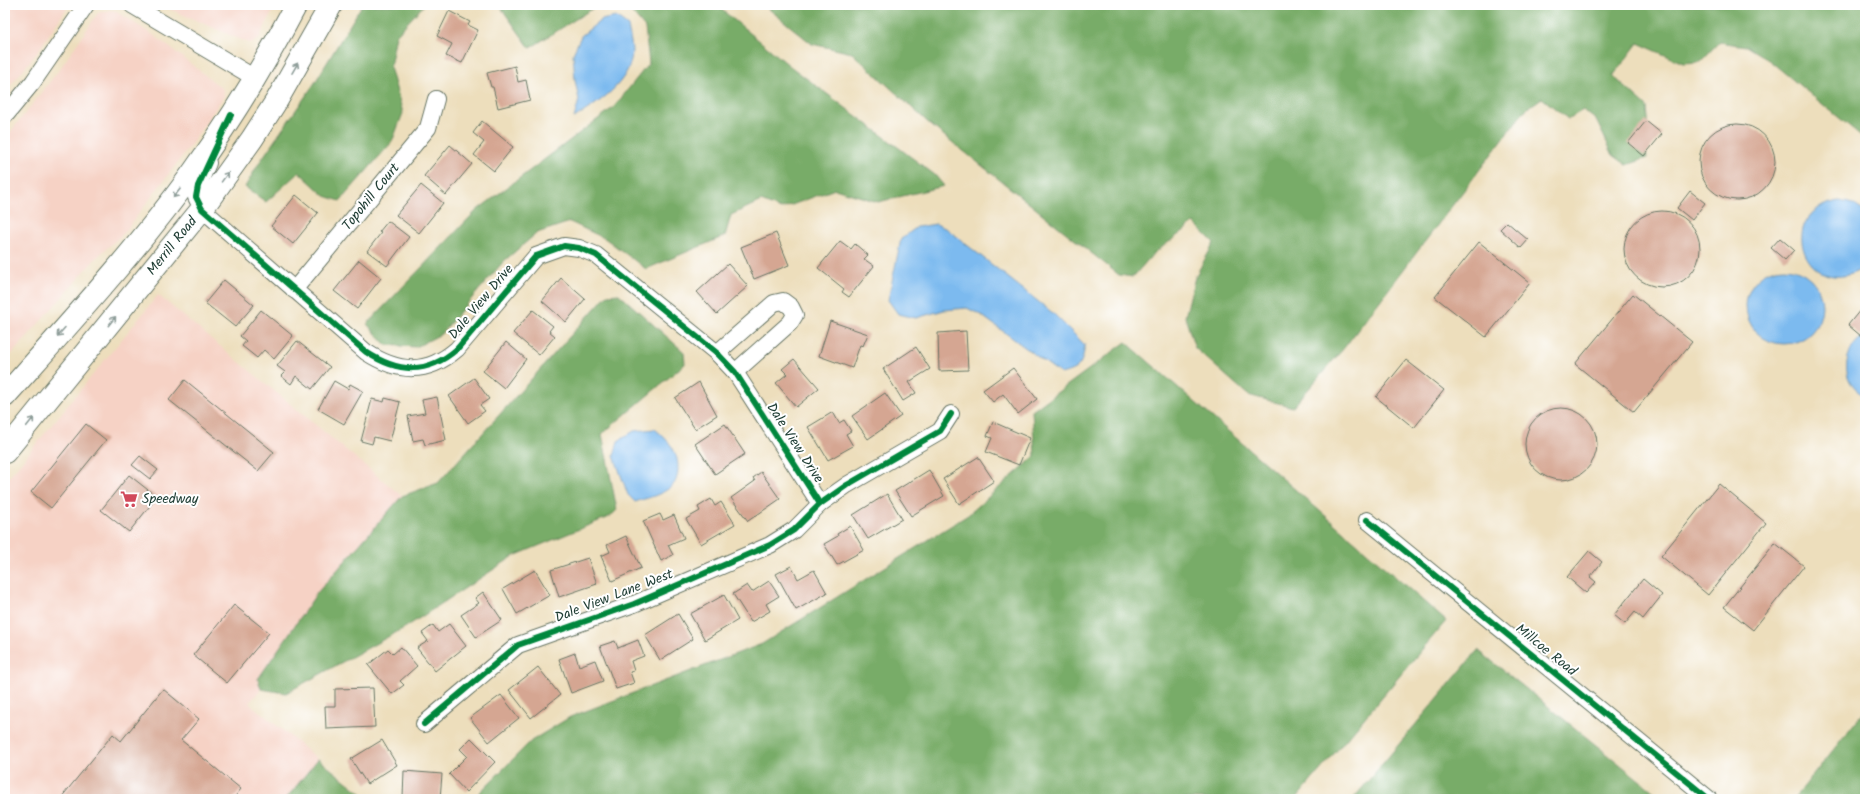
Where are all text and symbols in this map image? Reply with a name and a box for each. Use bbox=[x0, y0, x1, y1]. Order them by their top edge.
one-way arrow bbox=[292, 62, 300, 74]
street label: Topohill Court bbox=[337, 158, 406, 236]
one-way arrow bbox=[221, 172, 229, 183]
one-way arrow bbox=[173, 187, 181, 198]
street label: Merrill Road bbox=[141, 211, 203, 280]
street label: Dale View Drive bbox=[443, 259, 520, 344]
one-way arrow bbox=[108, 316, 117, 327]
one-way arrow bbox=[57, 327, 66, 337]
street label: Dale View Drive bbox=[761, 398, 830, 488]
one-way arrow bbox=[25, 416, 34, 427]
place label: Speedway bbox=[142, 488, 199, 510]
supermarket icon: Speedway bbox=[119, 489, 139, 509]
street label: Dale View Lane West bbox=[552, 563, 677, 629]
street label: Millcoe Road bbox=[1510, 618, 1582, 682]

